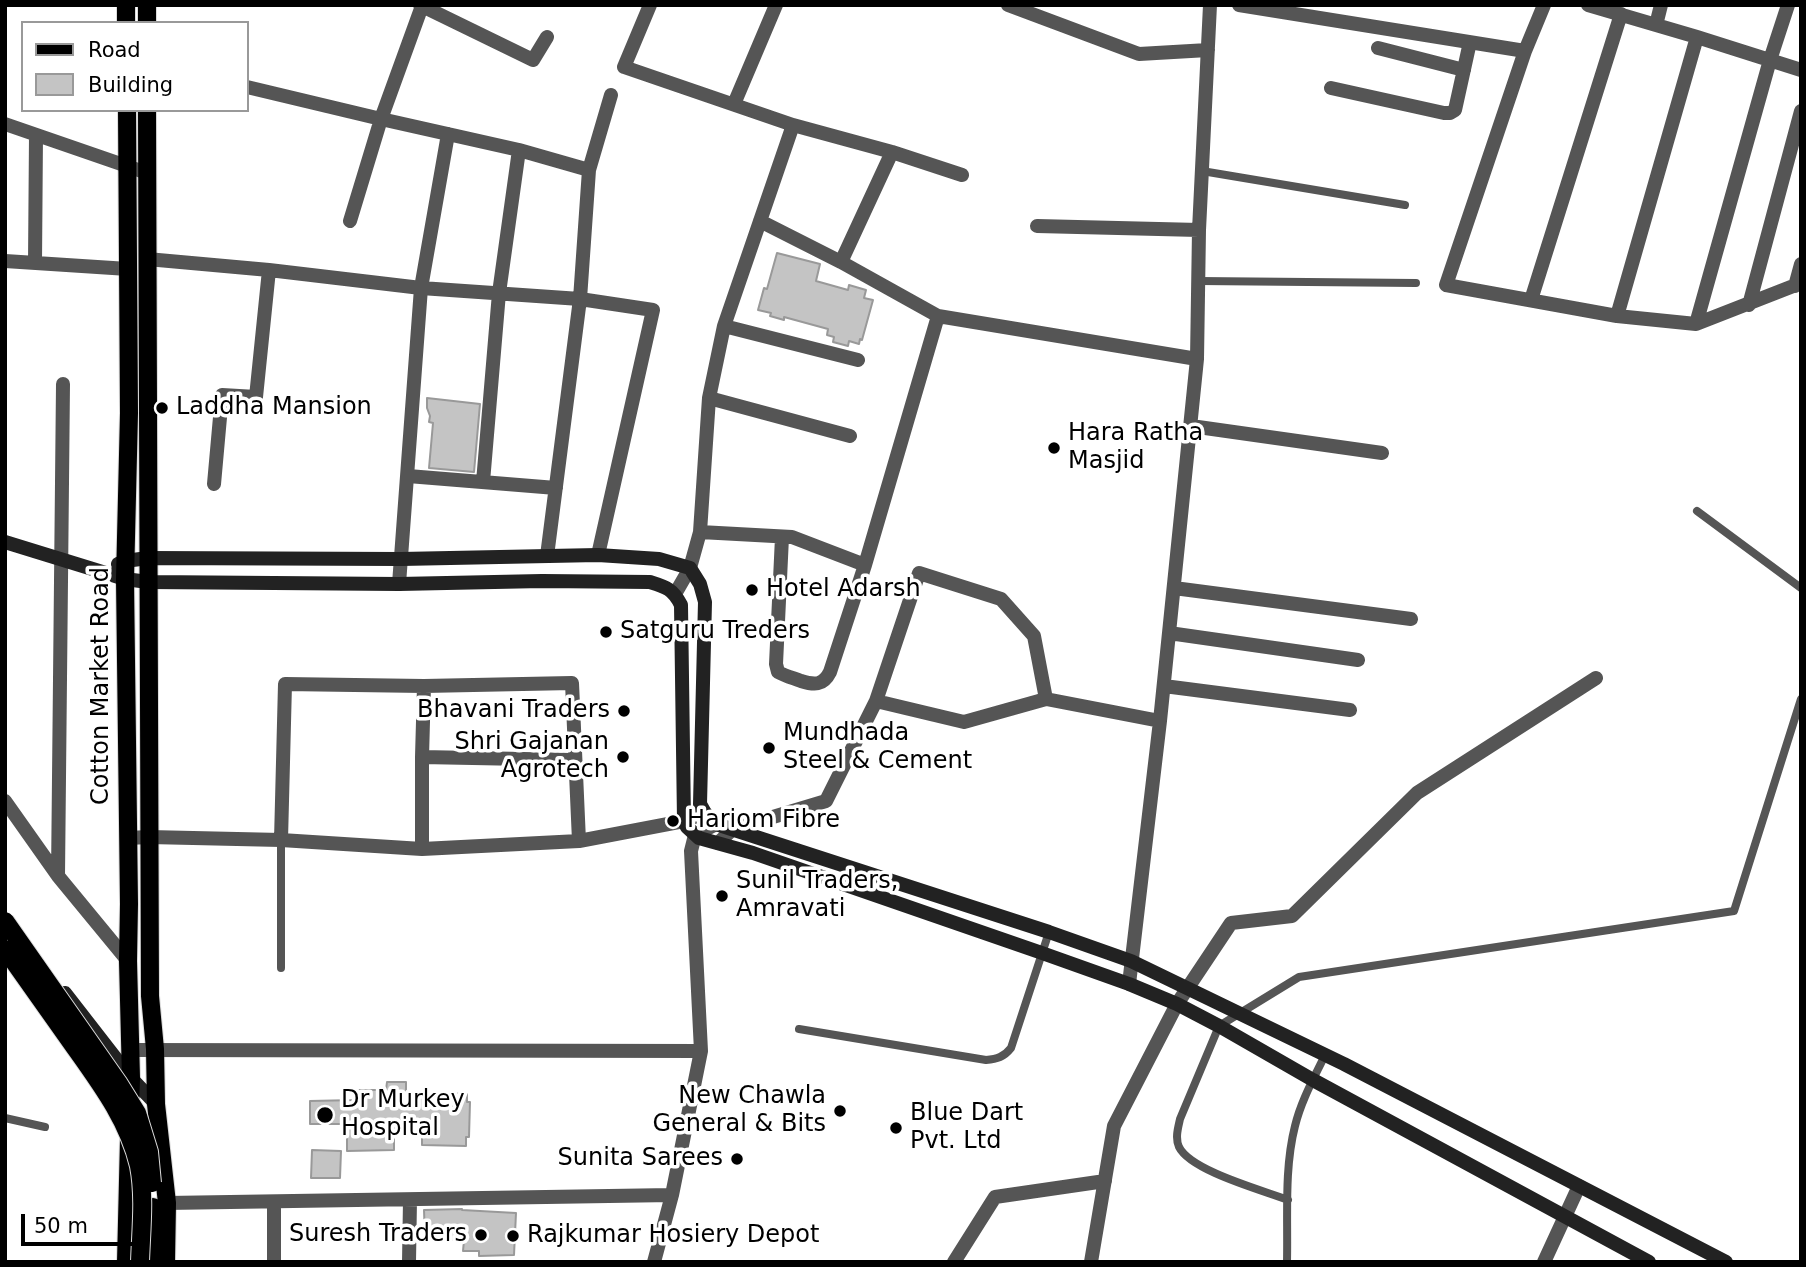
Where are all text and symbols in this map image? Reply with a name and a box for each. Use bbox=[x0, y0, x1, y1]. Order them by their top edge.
legend bbox=[21, 21, 248, 112]
text: Road bbox=[88, 38, 141, 62]
text: Building bbox=[88, 73, 173, 97]
place label: Laddha Mansion bbox=[176, 394, 372, 422]
marker: Laddha Mansion bbox=[154, 400, 170, 416]
place label: Hara Ratha Masjid bbox=[1068, 420, 1203, 476]
marker: Hara Ratha Masjid bbox=[1046, 440, 1062, 456]
street label: Cotton Market Road bbox=[88, 567, 116, 805]
place label: Hotel Adarsh bbox=[766, 576, 921, 604]
marker: Hotel Adarsh bbox=[744, 582, 760, 598]
place label: Satguru Treders bbox=[620, 618, 810, 646]
marker: Satguru Treders bbox=[598, 624, 614, 640]
place label: Bhavani Traders bbox=[417, 697, 610, 725]
marker: Bhavani Traders bbox=[616, 703, 632, 719]
place label: Mundhada Steel & Cement bbox=[783, 720, 972, 776]
place label: Shri Gajanan Agrotech bbox=[455, 729, 609, 785]
marker: Mundhada Steel & Cement bbox=[761, 740, 777, 756]
marker: Shri Gajanan Agrotech bbox=[615, 749, 631, 765]
place label: Hariom Fibre bbox=[687, 807, 840, 835]
marker: Hariom Fibre bbox=[665, 813, 681, 829]
place label: Sunil Traders, Amravati bbox=[736, 868, 898, 924]
marker: Sunil Traders, Amravati bbox=[714, 888, 730, 904]
place label: New Chawla General & Bits bbox=[652, 1083, 826, 1139]
place label: Dr Murkey Hospital bbox=[341, 1087, 465, 1143]
place label: Blue Dart Pvt. Ltd bbox=[910, 1100, 1023, 1156]
marker: New Chawla General & Bits bbox=[832, 1103, 848, 1119]
marker: Dr Murkey Hospital bbox=[315, 1105, 335, 1125]
marker: Blue Dart Pvt. Ltd bbox=[888, 1120, 904, 1136]
place label: Sunita Sarees bbox=[558, 1145, 723, 1173]
marker: Sunita Sarees bbox=[729, 1151, 745, 1167]
scale bar bbox=[24, 1200, 152, 1244]
text: 50 m bbox=[34, 1214, 88, 1238]
place label: Suresh Traders bbox=[289, 1221, 467, 1249]
place label: Rajkumar Hosiery Depot bbox=[527, 1222, 819, 1250]
marker: Suresh Traders bbox=[473, 1227, 489, 1243]
marker: Rajkumar Hosiery Depot bbox=[505, 1228, 521, 1244]

